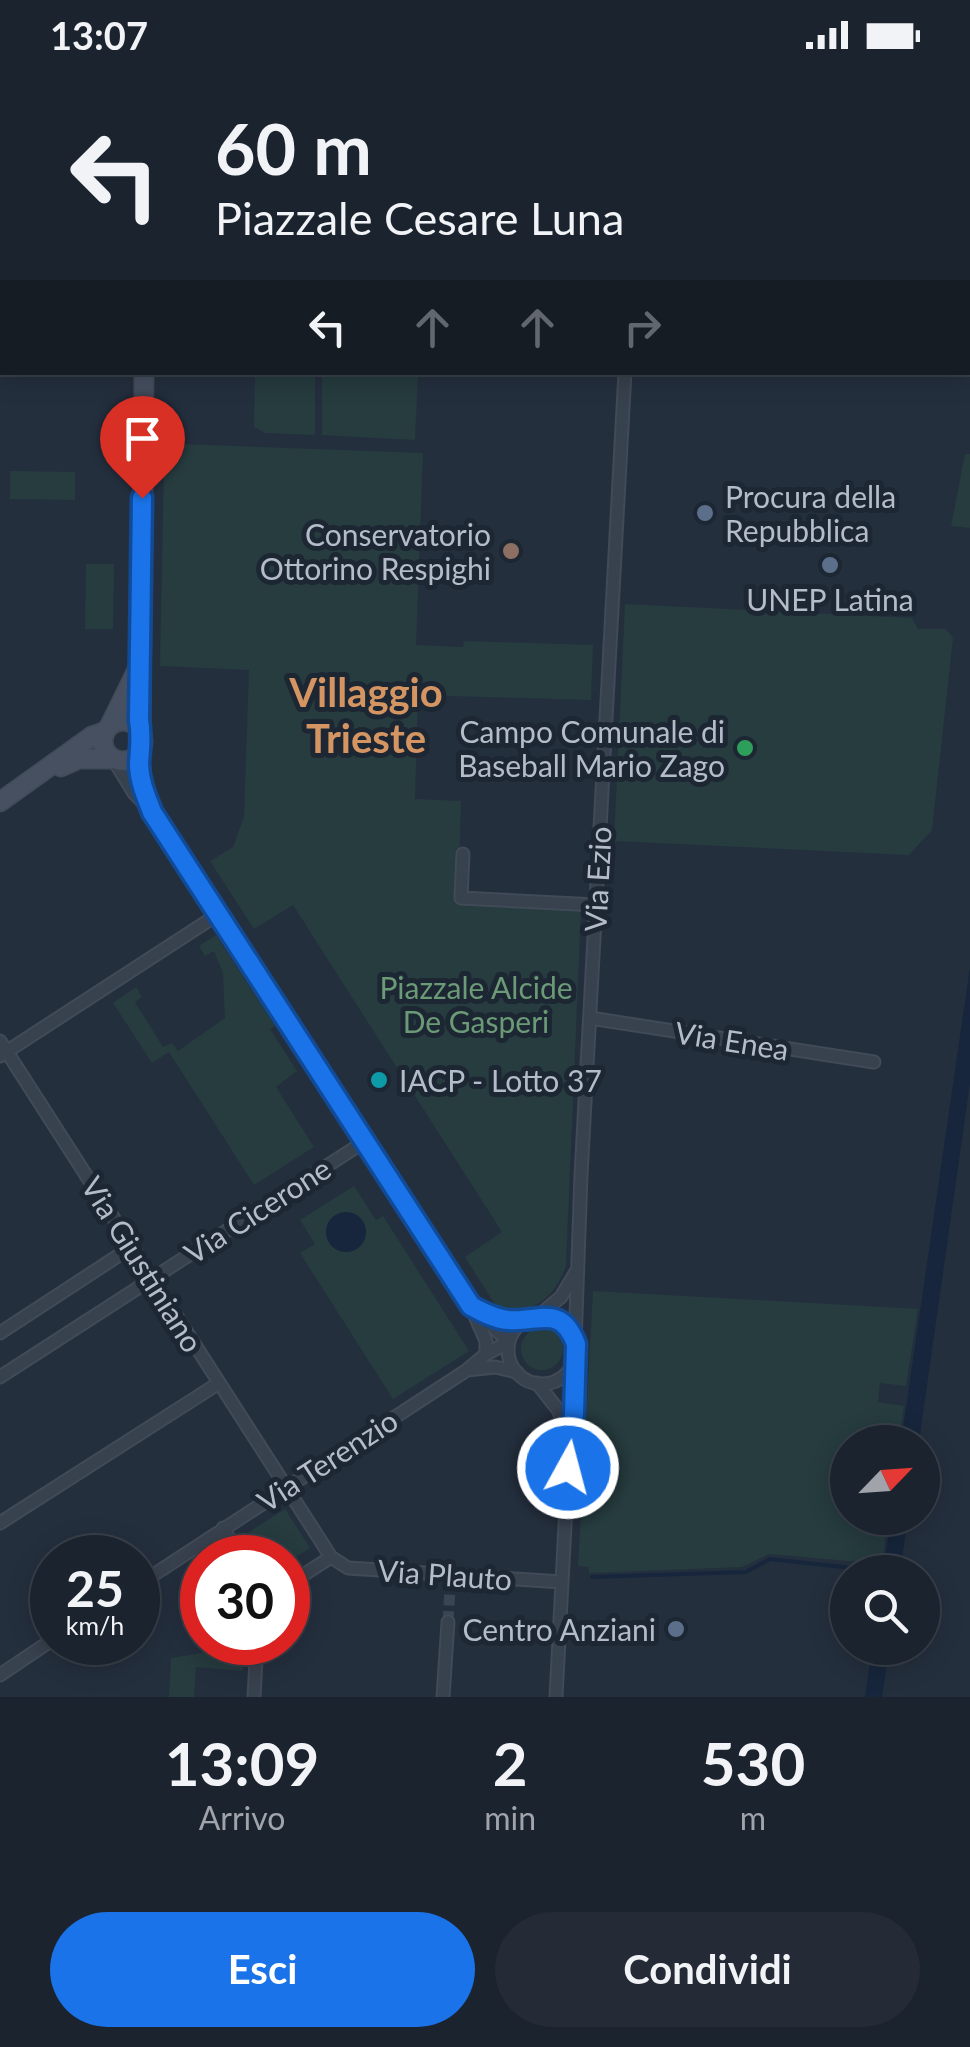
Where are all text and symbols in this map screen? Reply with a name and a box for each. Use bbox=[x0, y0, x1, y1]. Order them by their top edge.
text: 13:07 bbox=[50, 12, 148, 58]
text: 60 m bbox=[215, 106, 372, 190]
icon: left bbox=[50, 110, 180, 240]
text: Piazzale Cesare Luna bbox=[215, 191, 624, 245]
icon: left bbox=[300, 300, 355, 355]
icon: ahead bbox=[405, 300, 460, 355]
icon: ahead bbox=[510, 300, 565, 355]
icon: right bbox=[615, 300, 670, 355]
pin bbox=[100, 396, 185, 499]
icon: arrive bbox=[115, 411, 170, 466]
place label: Procura della Repubblica bbox=[725, 478, 896, 548]
marker: Procura della Repubblica bbox=[694, 502, 716, 524]
place label: Conservatorio Ottorino Respighi bbox=[260, 516, 491, 586]
marker: Conservatorio Ottorino Respighi bbox=[500, 540, 522, 562]
marker: UNEP Latina bbox=[819, 554, 841, 576]
place label: UNEP Latina bbox=[746, 581, 914, 617]
district label: Villaggio Trieste bbox=[288, 668, 443, 762]
place label: Campo Comunale di Baseball Mario Zago bbox=[458, 713, 725, 783]
marker: Campo Comunale di Baseball Mario Zago bbox=[734, 737, 756, 759]
street label: Via Ezio bbox=[576, 826, 618, 932]
park label: Piazzale Alcide De Gasperi bbox=[379, 969, 573, 1039]
street label: Via Enea bbox=[673, 1013, 791, 1067]
place label: IACP - Lotto 37 bbox=[399, 1062, 602, 1098]
marker: IACP - Lotto 37 bbox=[368, 1069, 390, 1091]
street label: Via Cicerone bbox=[177, 1149, 337, 1271]
street label: Via Giustiniano bbox=[75, 1170, 211, 1358]
street label: Via Terenzio bbox=[250, 1401, 404, 1519]
position arrow bbox=[516, 1416, 620, 1520]
north arrow bbox=[830, 1425, 940, 1535]
map controls bbox=[830, 1425, 940, 1665]
speed limit sign: 30 bbox=[180, 1535, 310, 1665]
street label: Via Plauto bbox=[377, 1551, 513, 1597]
button: search bbox=[830, 1555, 940, 1665]
text: 25 bbox=[66, 1558, 124, 1618]
text: km/h bbox=[66, 1610, 124, 1640]
place label: Centro Anziani bbox=[463, 1611, 656, 1647]
marker: Centro Anziani bbox=[665, 1618, 687, 1640]
text: 13:09 bbox=[165, 1727, 319, 1799]
text: 2 bbox=[493, 1727, 528, 1799]
text: 530 bbox=[701, 1727, 805, 1799]
text: Arrivo bbox=[199, 1798, 285, 1837]
text: min bbox=[484, 1798, 536, 1837]
text: m bbox=[740, 1798, 766, 1837]
button: Esci bbox=[50, 1912, 475, 2027]
button: Condividi bbox=[495, 1912, 920, 2027]

